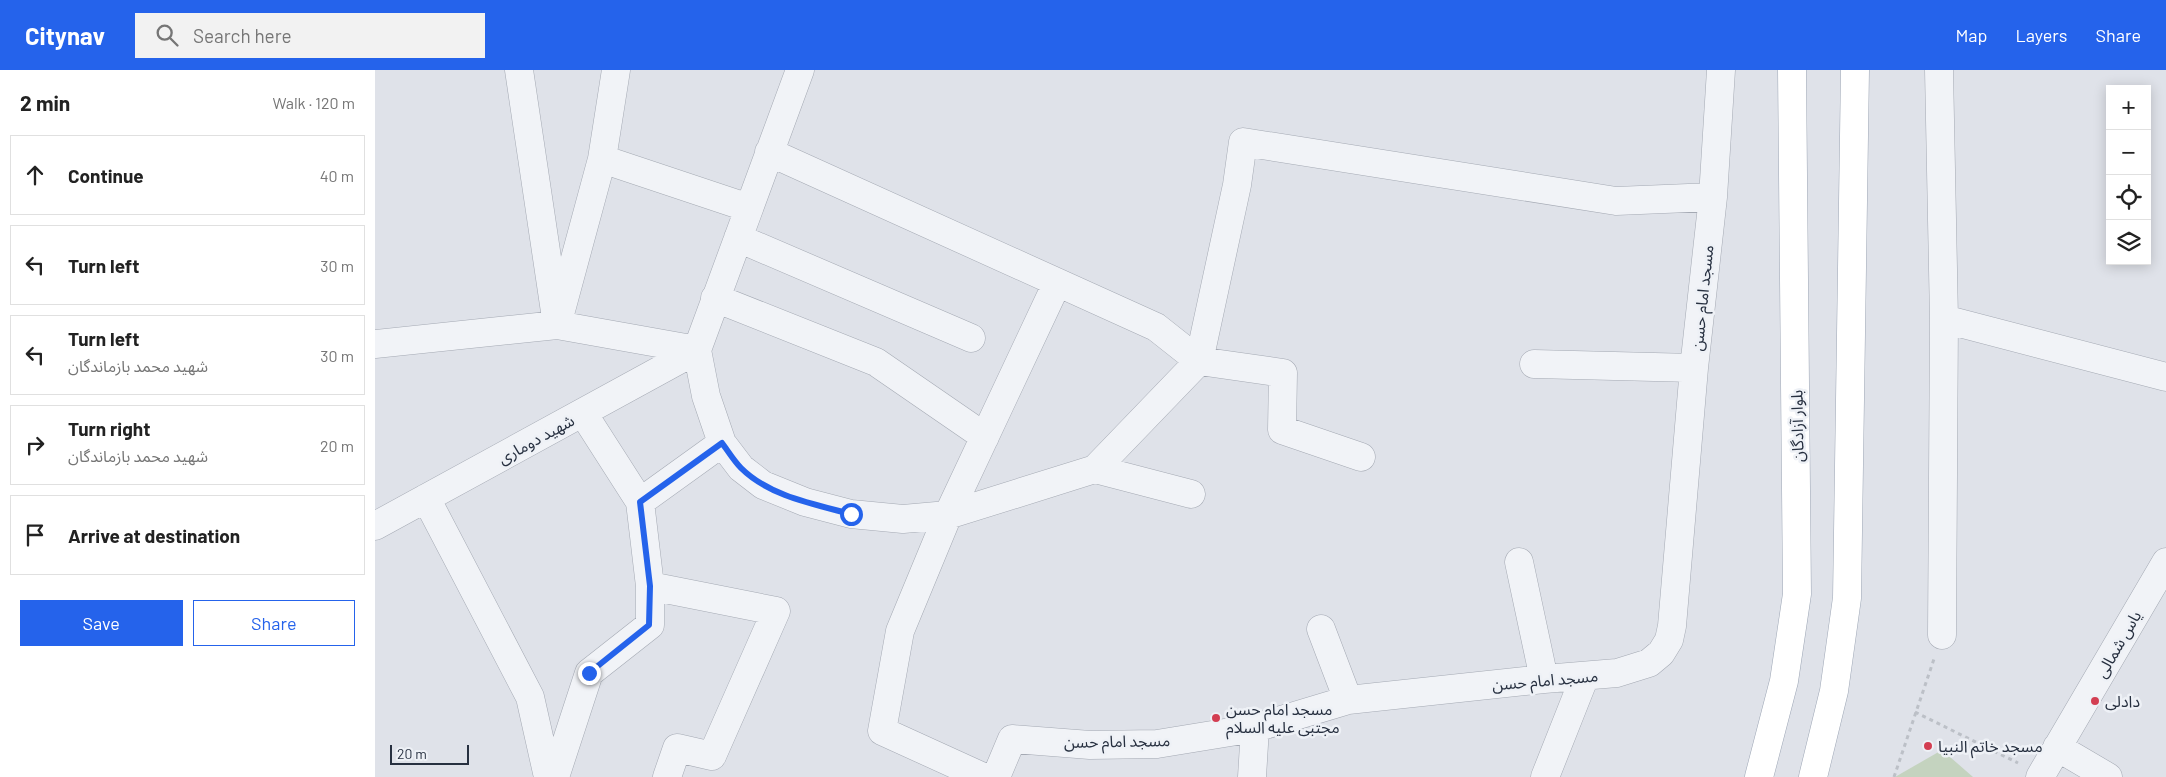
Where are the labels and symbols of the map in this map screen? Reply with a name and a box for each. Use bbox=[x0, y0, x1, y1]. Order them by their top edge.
street label: مسجد امام حسن bbox=[1686, 244, 1720, 352]
street label: بلوار آزادگان bbox=[1786, 390, 1808, 462]
street label: شهید دوماری bbox=[494, 410, 578, 468]
route start bbox=[840, 503, 863, 526]
street label: یاس شمالی bbox=[2091, 607, 2145, 681]
route end bbox=[578, 662, 601, 685]
street label: مسجد امام حسن bbox=[1491, 665, 1599, 698]
place label: دادلی bbox=[2105, 691, 2140, 711]
marker: دادلی bbox=[2089, 695, 2101, 707]
place label: مسجد امام حسن مجتبی علیه السلام bbox=[1226, 699, 1340, 740]
marker: مسجد امام حسن مجتبی علیه السلام bbox=[1210, 712, 1222, 724]
street label: مسجد امام حسن bbox=[1064, 730, 1170, 755]
place label: مسجد خاتم النبیا bbox=[1938, 736, 2043, 759]
marker: مسجد خاتم النبیا bbox=[1922, 740, 1934, 752]
scale bar bbox=[390, 742, 469, 765]

